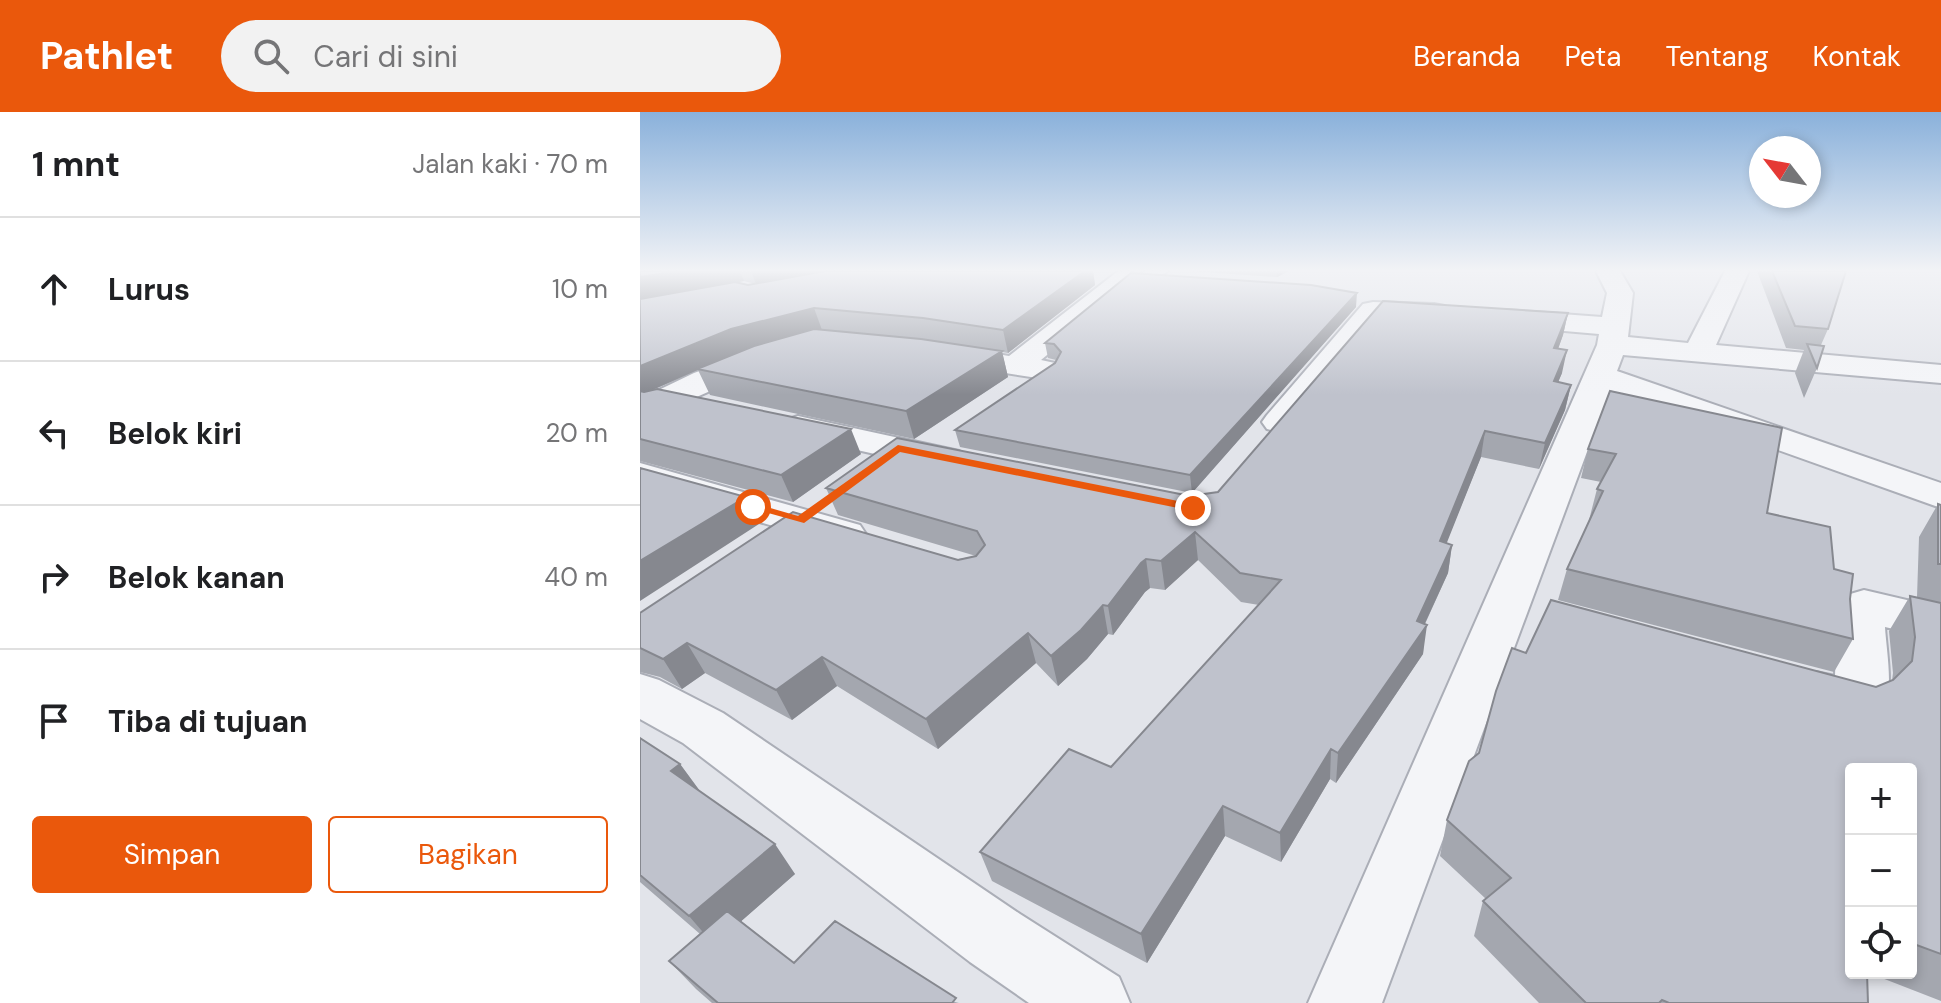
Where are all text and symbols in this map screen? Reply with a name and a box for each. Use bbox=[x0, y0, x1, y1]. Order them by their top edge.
search box bbox=[221, 20, 781, 92]
text: Pathlet bbox=[40, 31, 173, 81]
icon: search bbox=[249, 34, 293, 78]
text: Cari di sini bbox=[313, 37, 458, 76]
text: Beranda bbox=[1413, 38, 1520, 75]
text: Peta bbox=[1564, 38, 1621, 75]
text: Tentang bbox=[1665, 38, 1769, 75]
text: Kontak bbox=[1813, 38, 1901, 75]
north arrow bbox=[1749, 136, 1821, 208]
text: 1 mnt bbox=[32, 142, 120, 187]
text: Jalan kaki · 70 m bbox=[412, 147, 608, 181]
icon: ahead bbox=[32, 267, 76, 311]
text: Lurus bbox=[108, 270, 190, 309]
text: 10 m bbox=[552, 272, 608, 306]
icon: left bbox=[32, 411, 76, 455]
text: Belok kiri bbox=[108, 414, 242, 453]
text: 20 m bbox=[545, 416, 608, 450]
route start bbox=[735, 489, 771, 525]
route end bbox=[1175, 490, 1211, 526]
icon: right bbox=[32, 555, 76, 599]
text: Belok kanan bbox=[108, 558, 285, 597]
text: 40 m bbox=[544, 560, 608, 594]
icon: arrive bbox=[32, 699, 76, 743]
text: Tiba di tujuan bbox=[108, 702, 308, 741]
map controls bbox=[1845, 763, 1917, 979]
button: + bbox=[1845, 763, 1917, 835]
button: Simpan bbox=[32, 816, 312, 893]
button: Bagikan bbox=[328, 816, 608, 893]
button: − bbox=[1845, 835, 1917, 907]
button: locate bbox=[1845, 907, 1917, 979]

